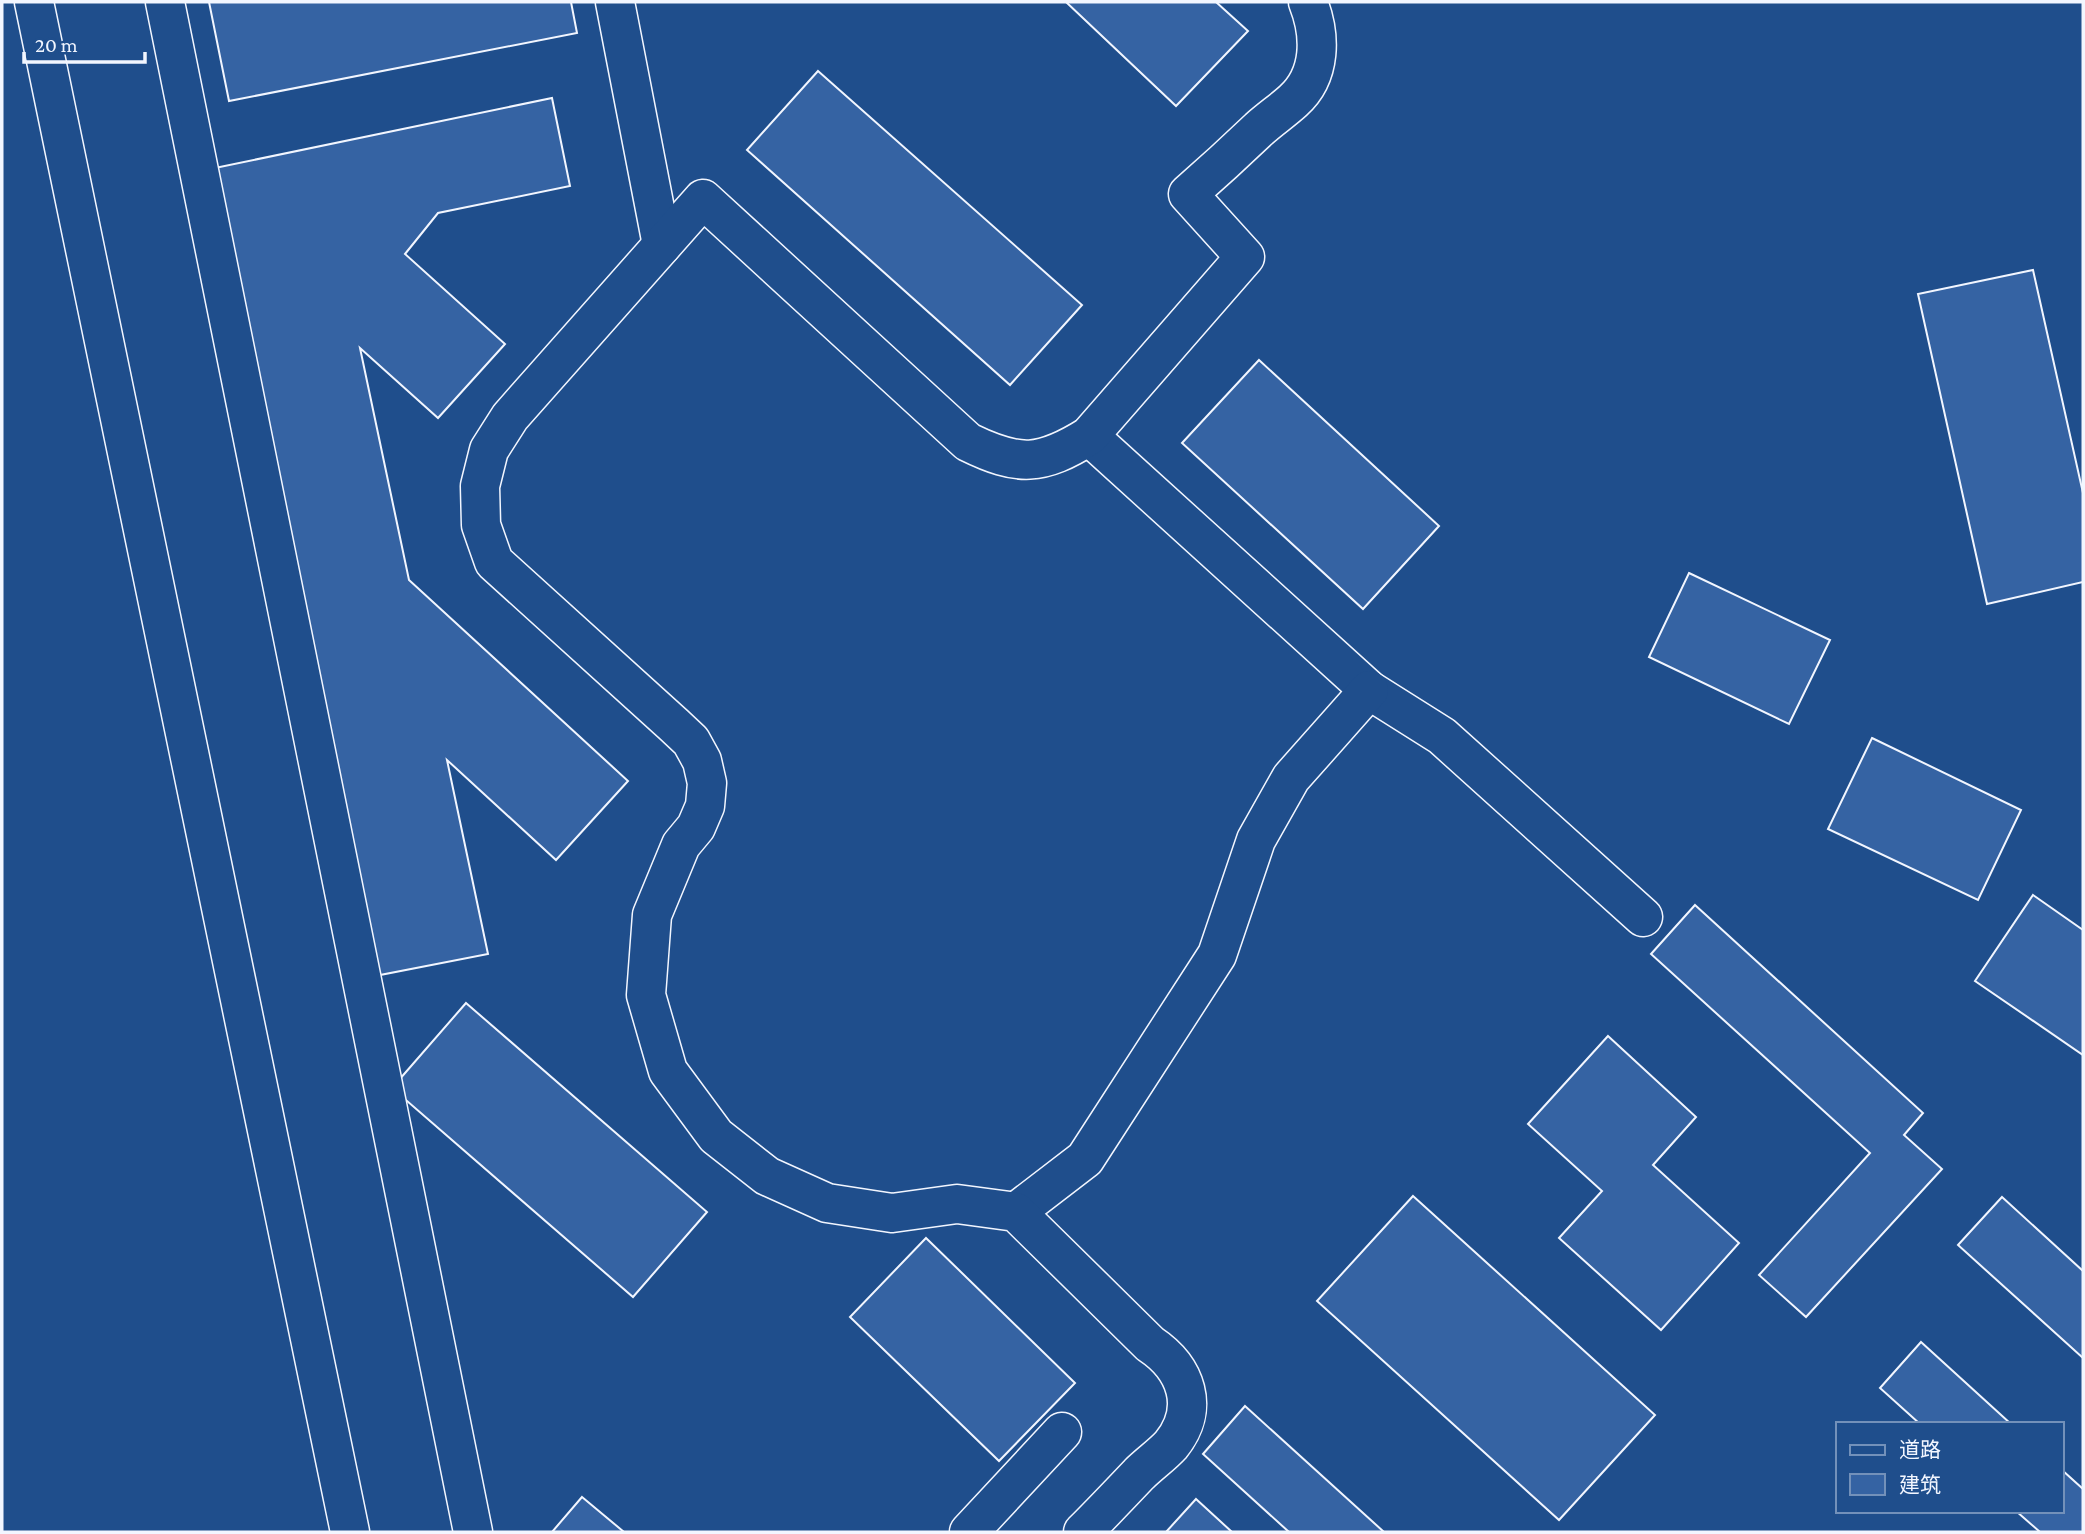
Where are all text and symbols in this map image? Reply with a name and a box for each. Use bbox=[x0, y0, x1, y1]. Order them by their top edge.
scale bar bbox=[24, 21, 145, 65]
text: 20 m bbox=[35, 33, 78, 57]
legend bbox=[1836, 1422, 2064, 1513]
text: 道路 bbox=[1899, 1438, 1941, 1462]
text: 建筑 bbox=[1899, 1473, 1941, 1497]

